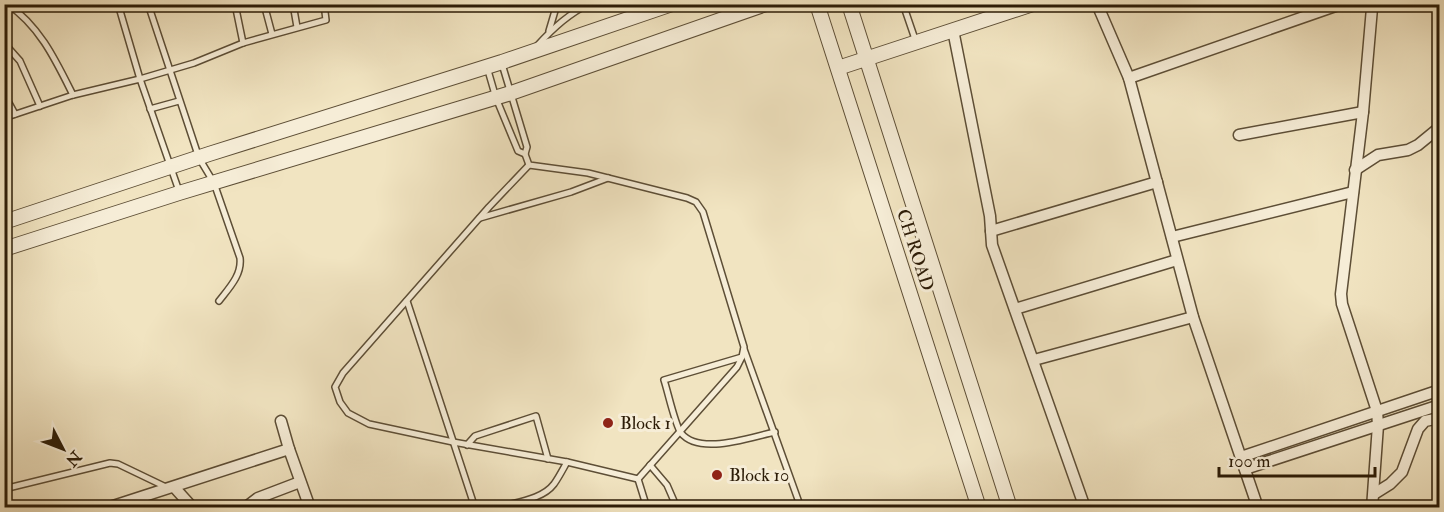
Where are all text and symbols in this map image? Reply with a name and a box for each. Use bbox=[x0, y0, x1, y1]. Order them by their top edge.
street label: CH ROAD bbox=[891, 206, 939, 294]
place label: Block 1 bbox=[620, 412, 671, 435]
marker: Block 1 bbox=[601, 416, 615, 430]
north arrow bbox=[33, 419, 93, 479]
scale bar bbox=[1219, 440, 1375, 478]
text: N bbox=[61, 446, 86, 471]
text: 100 m bbox=[1228, 450, 1271, 473]
place label: Block 10 bbox=[729, 464, 789, 487]
marker: Block 10 bbox=[710, 468, 724, 482]

